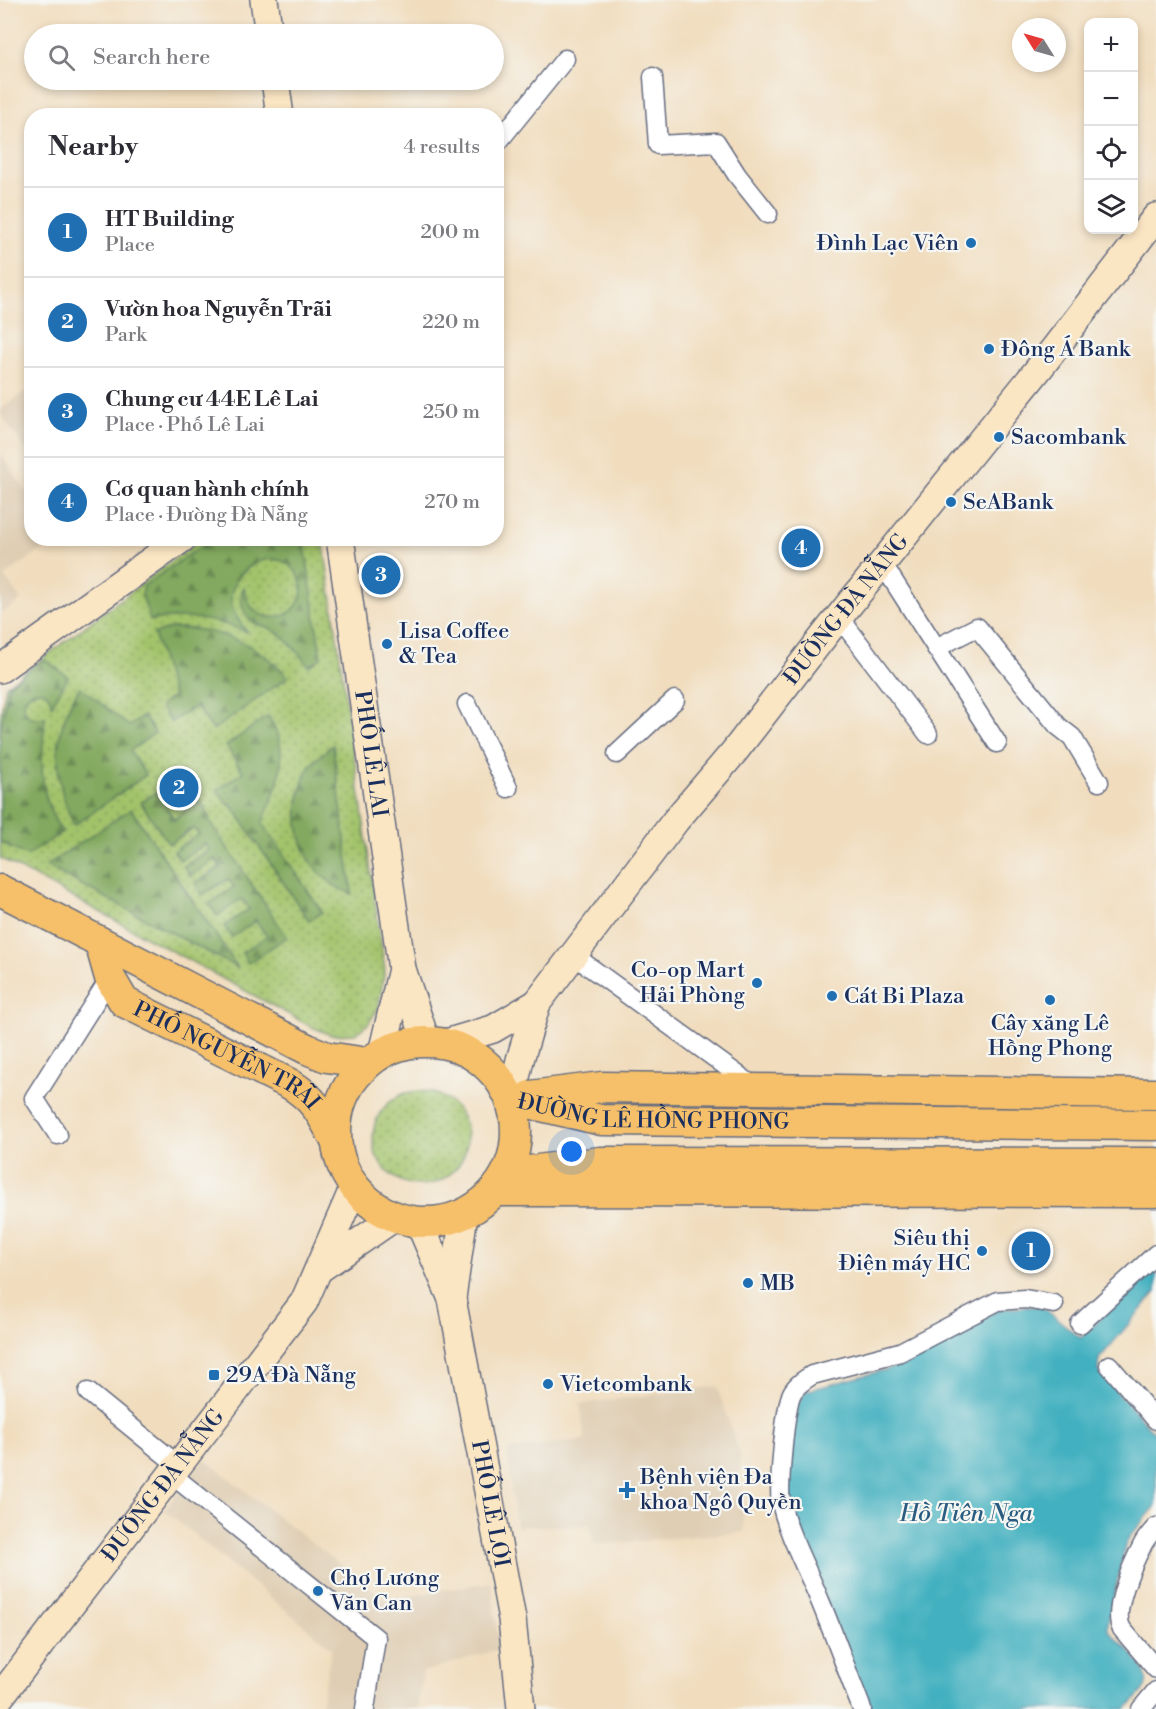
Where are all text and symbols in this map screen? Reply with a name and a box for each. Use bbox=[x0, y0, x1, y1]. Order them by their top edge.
north arrow bbox=[1012, 18, 1066, 72]
map controls bbox=[1084, 18, 1138, 234]
button: + bbox=[1084, 18, 1138, 72]
search box bbox=[24, 24, 504, 90]
icon: search bbox=[45, 41, 78, 74]
text: Search here bbox=[93, 44, 210, 71]
button: − bbox=[1084, 72, 1138, 126]
button: locate bbox=[1084, 126, 1138, 180]
text: Nearby bbox=[48, 131, 138, 163]
text: 4 results bbox=[403, 135, 480, 160]
button: layers bbox=[1084, 180, 1138, 234]
text: HT Building bbox=[105, 206, 234, 233]
text: 1 bbox=[63, 220, 72, 245]
text: 200 m bbox=[420, 220, 480, 245]
place label: Đình Lạc Viên bbox=[817, 230, 959, 257]
text: Place bbox=[105, 233, 155, 258]
marker: Đình Lạc Viên bbox=[964, 236, 978, 250]
text: Vườn hoa Nguyễn Trãi bbox=[105, 296, 332, 323]
text: 2 bbox=[61, 310, 74, 335]
text: 220 m bbox=[422, 310, 480, 335]
text: Park bbox=[105, 323, 147, 348]
place label: Đông Á Bank bbox=[1001, 335, 1132, 363]
marker: Đông Á Bank bbox=[982, 342, 996, 356]
text: Chung cư 44E Lê Lai bbox=[105, 386, 319, 413]
text: 3 bbox=[61, 400, 74, 425]
text: 250 m bbox=[423, 400, 480, 425]
text: Place · Phố Lê Lai bbox=[105, 413, 265, 438]
place label: Sacombank bbox=[1011, 424, 1127, 451]
marker: Sacombank bbox=[992, 430, 1006, 444]
text: Cơ quan hành chính bbox=[105, 476, 309, 503]
place label: SeABank bbox=[963, 489, 1055, 516]
text: 4 bbox=[61, 490, 74, 515]
text: 270 m bbox=[424, 490, 480, 515]
marker: SeABank bbox=[944, 495, 958, 509]
text: Place · Đường Đà Nẵng bbox=[105, 503, 308, 528]
pin: 4 bbox=[782, 526, 820, 570]
street label: ĐƯỜNG ĐÀ NẴNG bbox=[778, 528, 914, 690]
pin: 3 bbox=[362, 552, 400, 598]
place label: Lisa Coffee & Tea bbox=[399, 618, 509, 670]
marker: Lisa Coffee & Tea bbox=[380, 637, 394, 651]
street label: PHỐ LÊ LAI bbox=[349, 689, 394, 819]
pin: 2 bbox=[160, 766, 198, 810]
place label: Co-op Mart Hải Phòng bbox=[631, 957, 746, 1009]
marker: Co-op Mart Hải Phòng bbox=[750, 976, 764, 990]
place label: Cát Bi Plaza bbox=[844, 983, 965, 1010]
marker: Cát Bi Plaza bbox=[825, 989, 839, 1003]
marker: Cây xăng Lê Hồng Phong bbox=[1043, 993, 1057, 1007]
street label: PHỐ NGUYỄN TRÃI bbox=[129, 995, 327, 1116]
place label: Cây xăng Lê Hồng Phong bbox=[988, 1010, 1113, 1062]
street label: ĐƯỜNG LÊ HỒNG PHONG bbox=[515, 1087, 790, 1135]
your location bbox=[557, 1137, 586, 1166]
place label: Siêu thị Điện máy HC bbox=[839, 1225, 970, 1277]
pin: 1 bbox=[1012, 1228, 1050, 1274]
marker: Siêu thị Điện máy HC bbox=[975, 1244, 989, 1258]
place label: MB bbox=[760, 1270, 795, 1297]
marker: MB bbox=[741, 1276, 755, 1290]
place label: 29A Đà Nẵng bbox=[226, 1362, 357, 1389]
marker: 29A Đà Nẵng bbox=[207, 1368, 221, 1382]
place label: Vietcombank bbox=[559, 1371, 693, 1398]
marker: Vietcombank bbox=[541, 1377, 555, 1391]
street label: ĐƯỜNG ĐÀ NẴNG bbox=[96, 1404, 230, 1567]
street label: PHỐ LÊ LỢI bbox=[465, 1438, 516, 1570]
place label: Bệnh viện Đa khoa Ngô Quyền bbox=[639, 1464, 802, 1516]
marker: Bệnh viện Đa khoa Ngô Quyền bbox=[618, 1481, 636, 1499]
water label: Hồ Tiên Nga bbox=[898, 1499, 1033, 1529]
place label: Chợ Lương Văn Can bbox=[329, 1565, 440, 1617]
marker: Chợ Lương Văn Can bbox=[311, 1584, 325, 1598]

